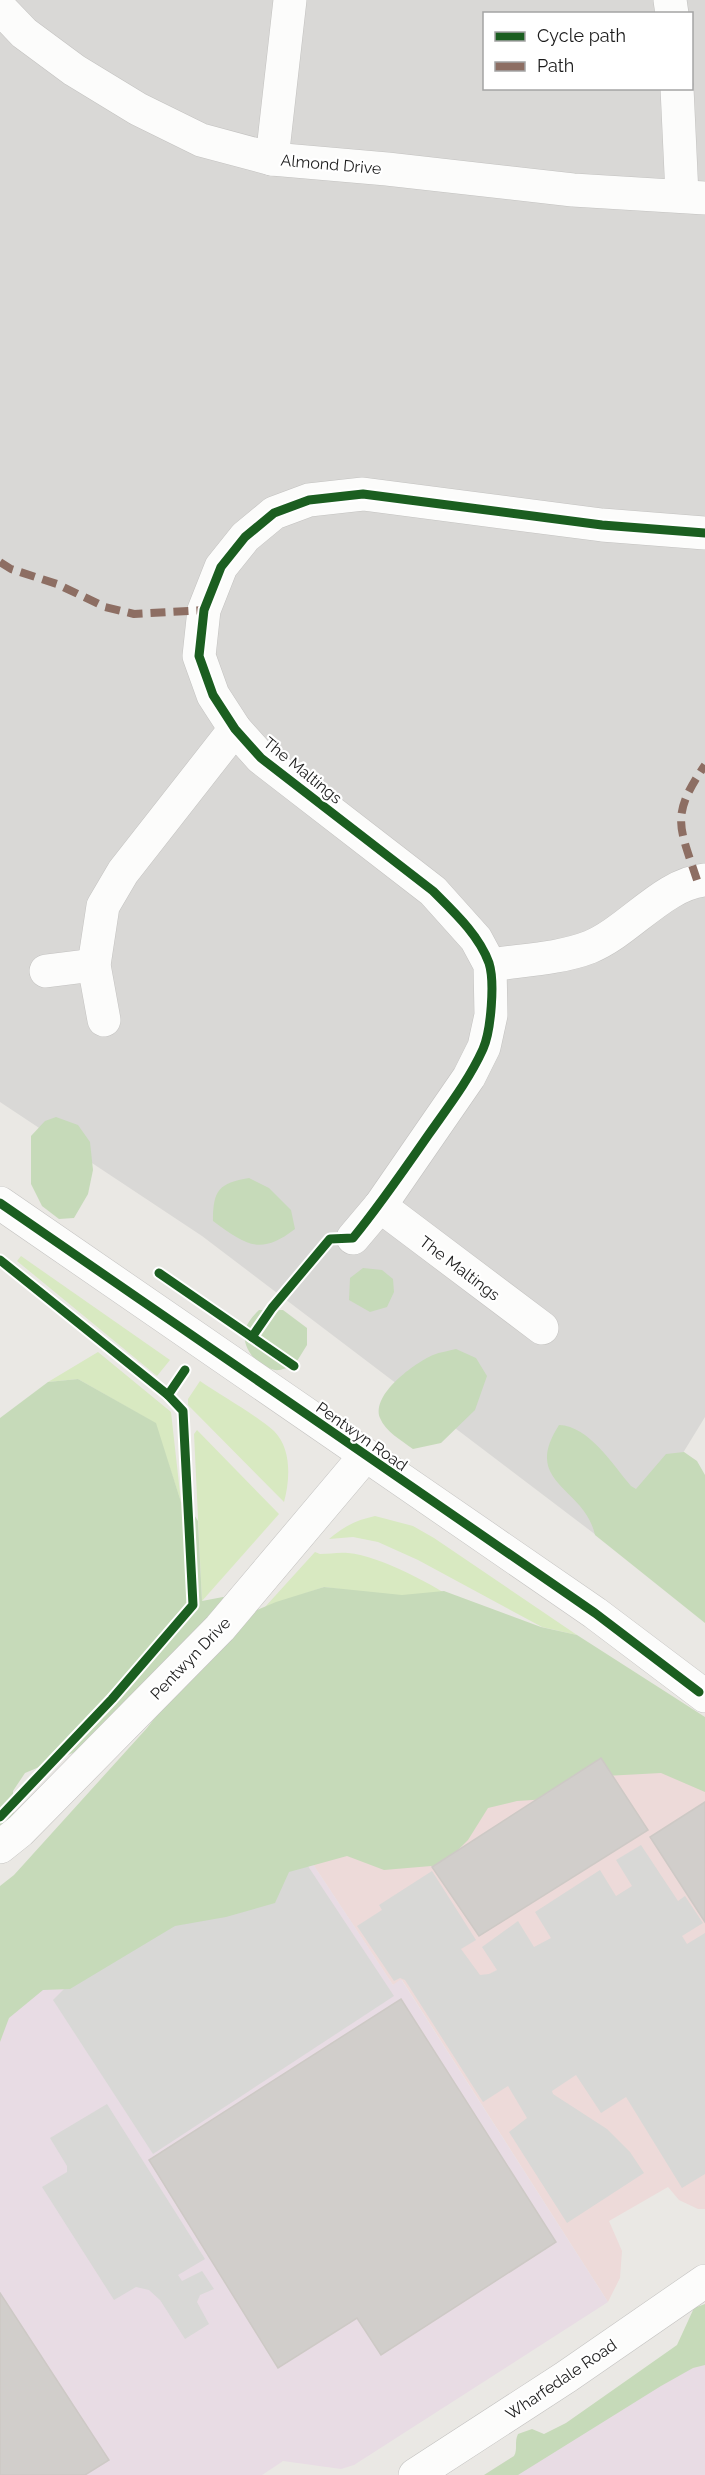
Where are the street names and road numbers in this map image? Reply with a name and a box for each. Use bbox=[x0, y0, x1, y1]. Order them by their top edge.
street label: Almond Drive bbox=[280, 151, 382, 178]
street label: The Maltings bbox=[260, 733, 346, 808]
street label: The Maltings bbox=[416, 1232, 504, 1305]
street label: Pentwyn Road bbox=[312, 1398, 411, 1475]
street label: Pentwyn Drive bbox=[146, 1613, 234, 1703]
street label: Wharfedale Road bbox=[502, 2335, 620, 2424]

